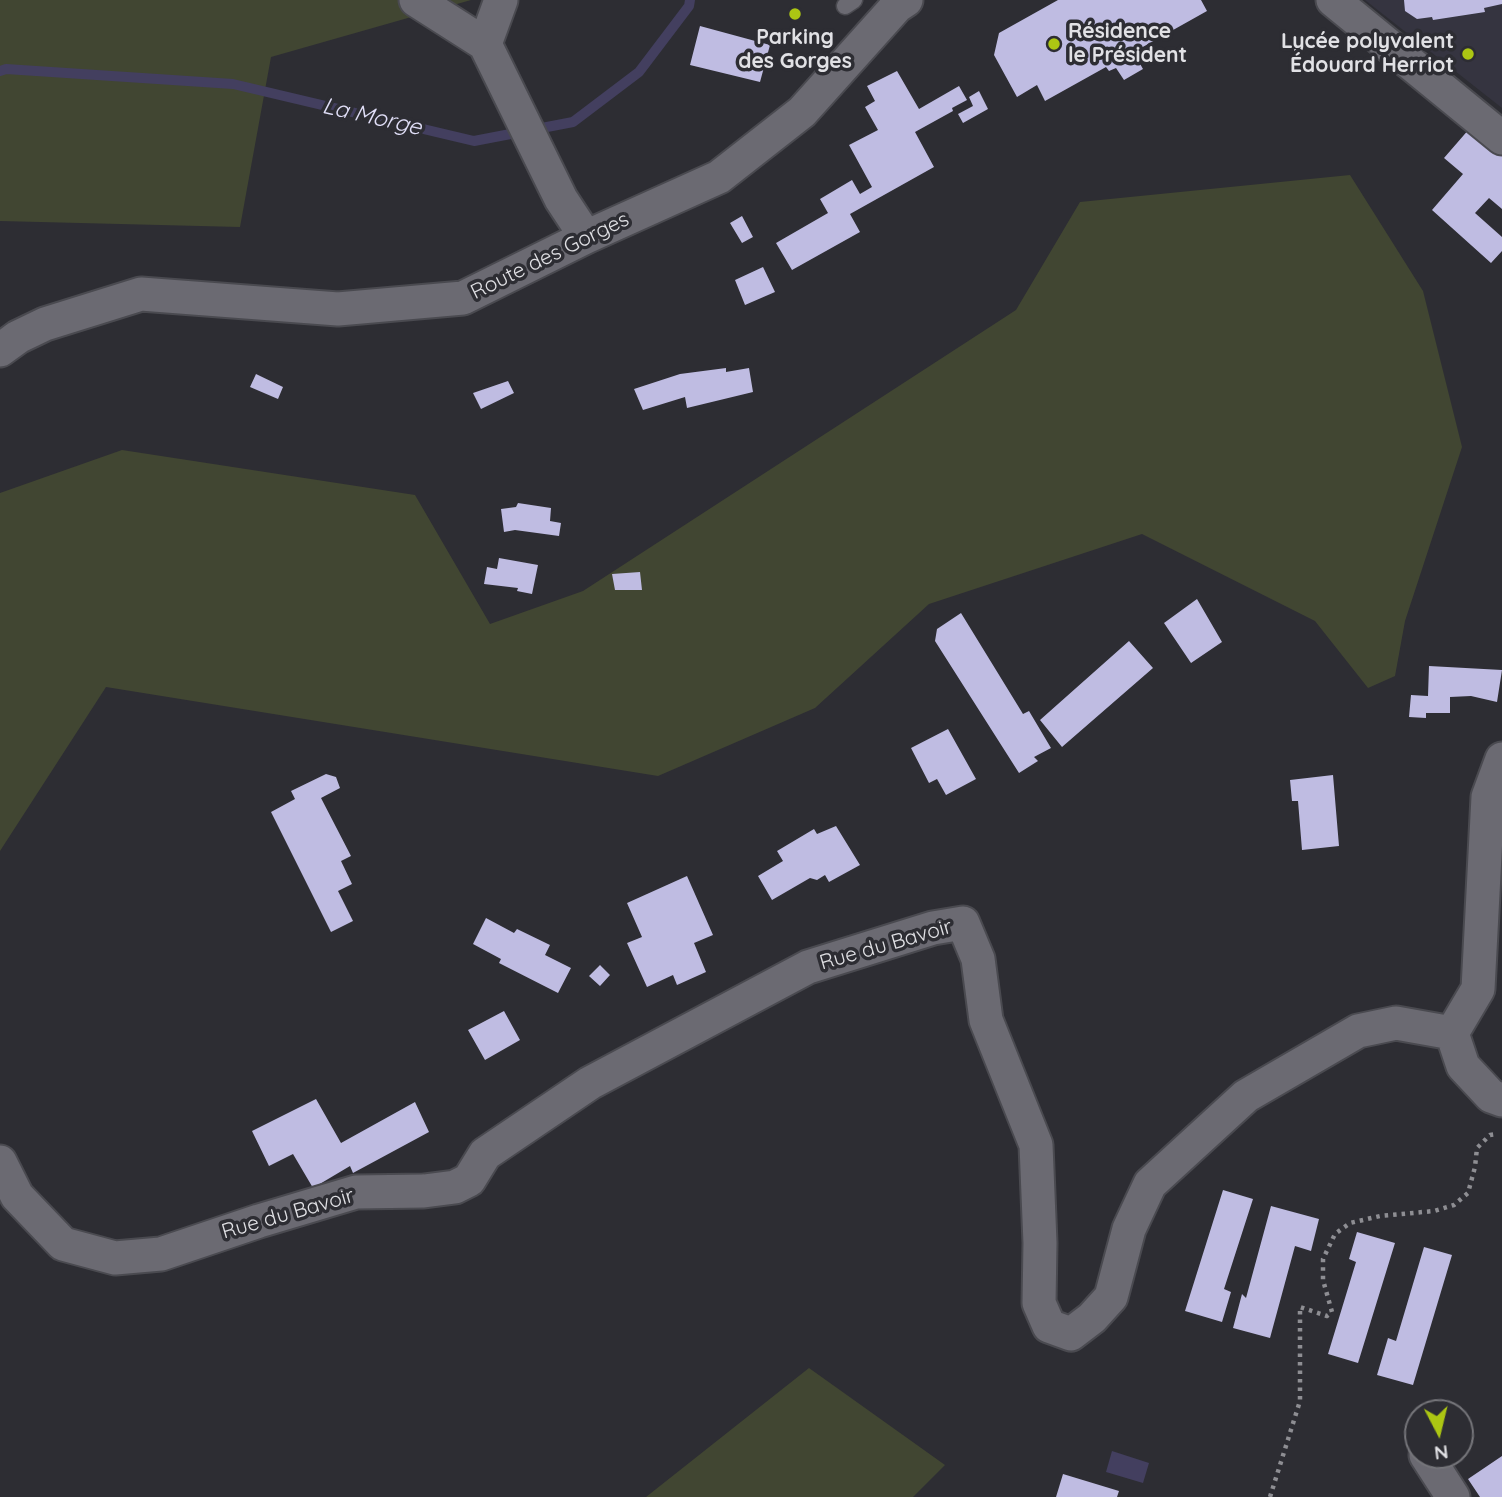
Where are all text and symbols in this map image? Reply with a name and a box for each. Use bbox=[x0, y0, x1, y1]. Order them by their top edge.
marker: Parking des Gorges bbox=[787, 6, 803, 22]
place label: Résidence le Président bbox=[1068, 19, 1187, 69]
place label: Parking des Gorges bbox=[738, 25, 852, 75]
place label: Lycée polyvalent Édouard Herriot bbox=[1281, 29, 1454, 79]
marker: Résidence le Président bbox=[1046, 36, 1062, 52]
marker: Lycée polyvalent Édouard Herriot bbox=[1460, 46, 1476, 62]
water label: La Morge bbox=[320, 92, 424, 142]
street label: Route des Gorges bbox=[467, 207, 633, 305]
street label: Rue du Bavoir bbox=[817, 914, 955, 976]
street label: Rue du Bavoir bbox=[219, 1183, 357, 1245]
north arrow bbox=[1404, 1399, 1474, 1469]
text: N bbox=[1433, 1440, 1450, 1466]

